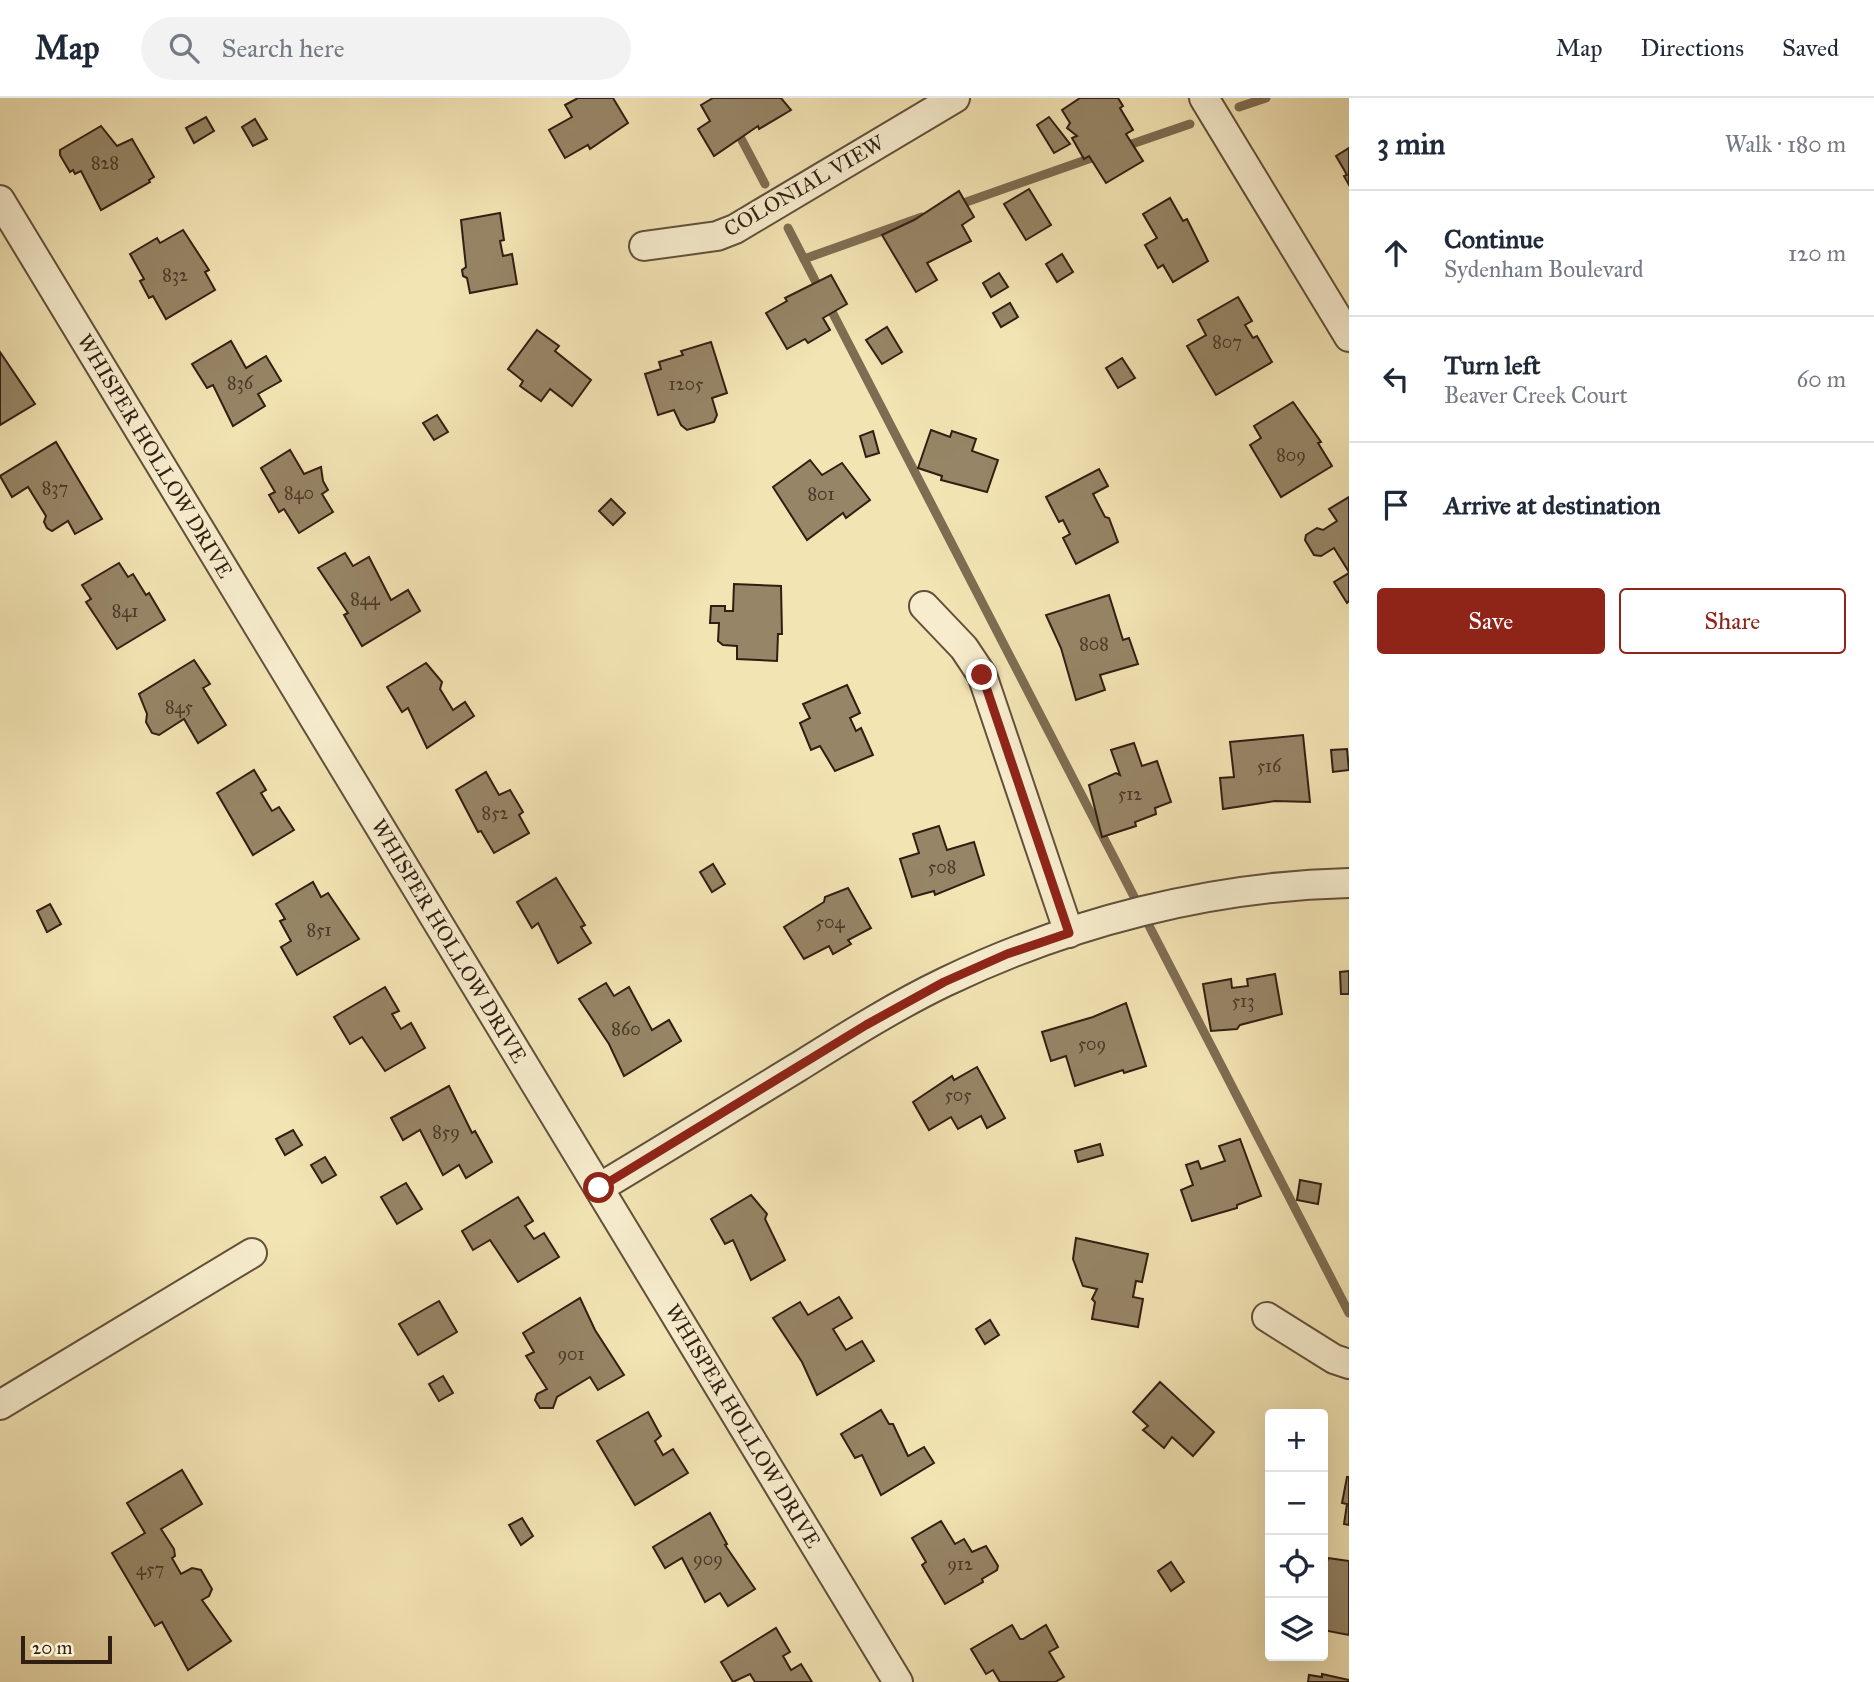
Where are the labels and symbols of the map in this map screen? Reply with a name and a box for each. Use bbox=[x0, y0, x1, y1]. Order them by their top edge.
street label: COLONIAL VIEW bbox=[719, 129, 890, 242]
house number: 828 bbox=[91, 152, 119, 174]
house number: 832 bbox=[162, 264, 188, 286]
street label: WHISPER HOLLOW DRIVE bbox=[72, 329, 238, 583]
house number: 807 bbox=[1212, 331, 1242, 353]
house number: 836 bbox=[227, 372, 254, 394]
house number: 1205 bbox=[669, 373, 704, 395]
house number: 809 bbox=[1276, 444, 1306, 466]
house number: 837 bbox=[42, 477, 68, 499]
house number: 840 bbox=[284, 482, 314, 504]
house number: 801 bbox=[808, 483, 835, 505]
house number: 844 bbox=[350, 588, 381, 610]
house number: 841 bbox=[112, 600, 138, 622]
house number: 808 bbox=[1079, 633, 1109, 655]
route end bbox=[966, 659, 997, 690]
house number: 845 bbox=[165, 696, 194, 718]
house number: 516 bbox=[1257, 755, 1282, 777]
house number: 512 bbox=[1118, 783, 1142, 805]
house number: 852 bbox=[482, 802, 509, 824]
street label: WHISPER HOLLOW DRIVE bbox=[366, 814, 532, 1068]
house number: 508 bbox=[928, 856, 956, 878]
house number: 504 bbox=[816, 911, 845, 933]
house number: 851 bbox=[306, 919, 332, 941]
house number: 513 bbox=[1232, 990, 1254, 1012]
house number: 860 bbox=[611, 1018, 641, 1040]
house number: 509 bbox=[1078, 1033, 1106, 1055]
house number: 505 bbox=[944, 1084, 972, 1106]
house number: 859 bbox=[432, 1121, 460, 1143]
route start bbox=[583, 1172, 614, 1203]
street label: WHISPER HOLLOW DRIVE bbox=[660, 1299, 826, 1553]
house number: 901 bbox=[557, 1343, 585, 1365]
house number: 909 bbox=[693, 1548, 723, 1570]
house number: 912 bbox=[947, 1553, 973, 1575]
house number: 457 bbox=[136, 1558, 164, 1580]
scale bar bbox=[21, 1633, 112, 1665]

